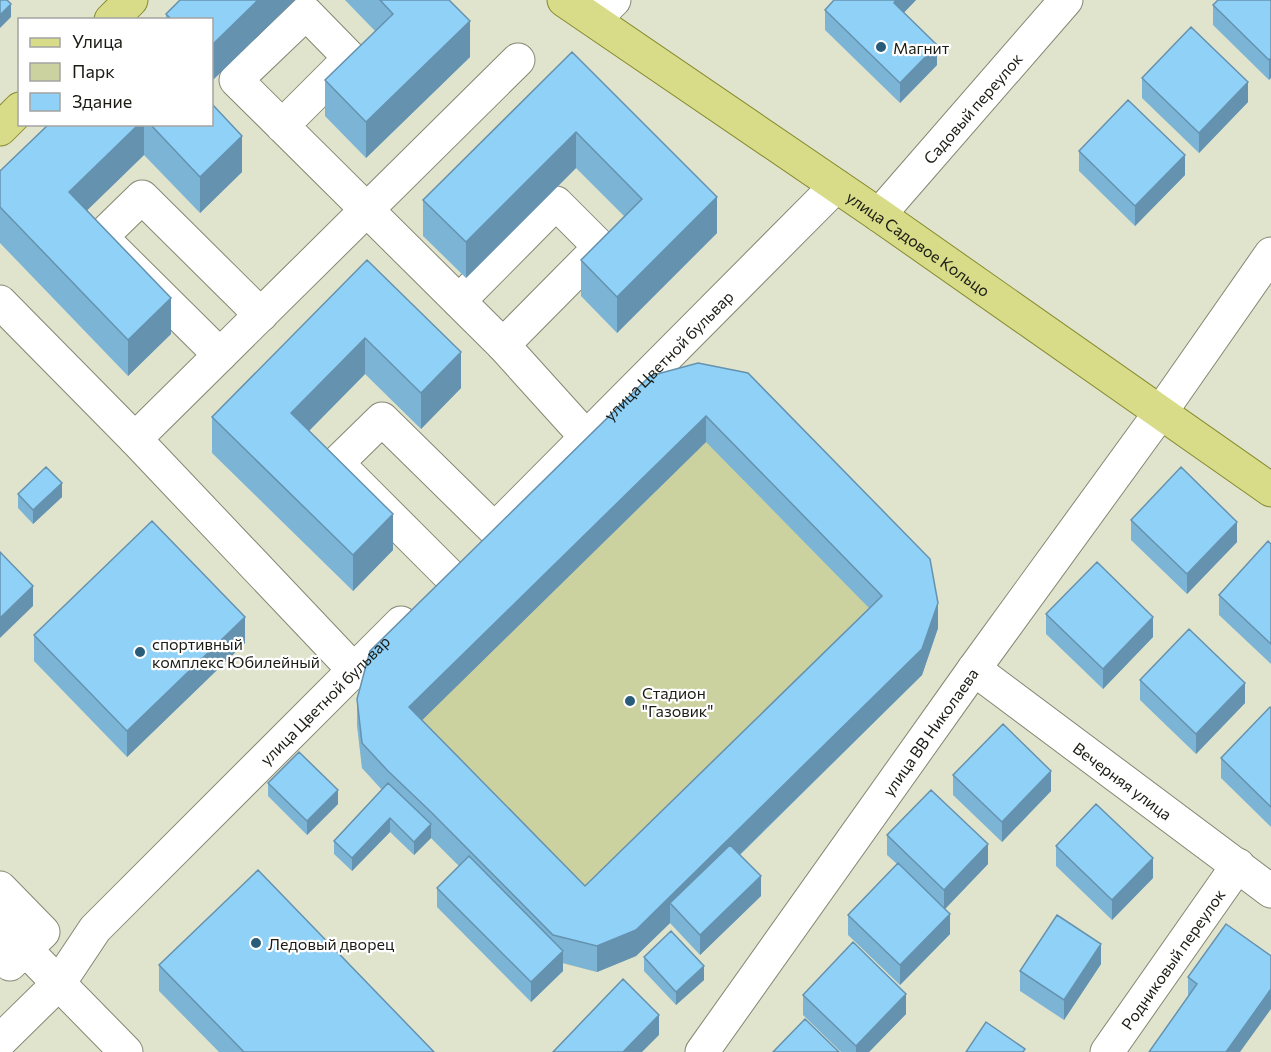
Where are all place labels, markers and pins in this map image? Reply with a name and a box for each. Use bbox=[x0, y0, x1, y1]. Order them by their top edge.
place label: Магнит bbox=[893, 38, 950, 57]
marker: Магнит bbox=[874, 40, 888, 54]
place label: спортивный комплекс Юбилейный bbox=[152, 634, 320, 671]
marker: спортивный комплекс Юбилейный bbox=[133, 645, 147, 659]
place label: Стадион "Газовик" bbox=[642, 683, 713, 720]
marker: Стадион "Газовик" bbox=[623, 694, 637, 708]
place label: Ледовый дворец bbox=[268, 934, 395, 953]
marker: Ледовый дворец bbox=[249, 936, 263, 950]

